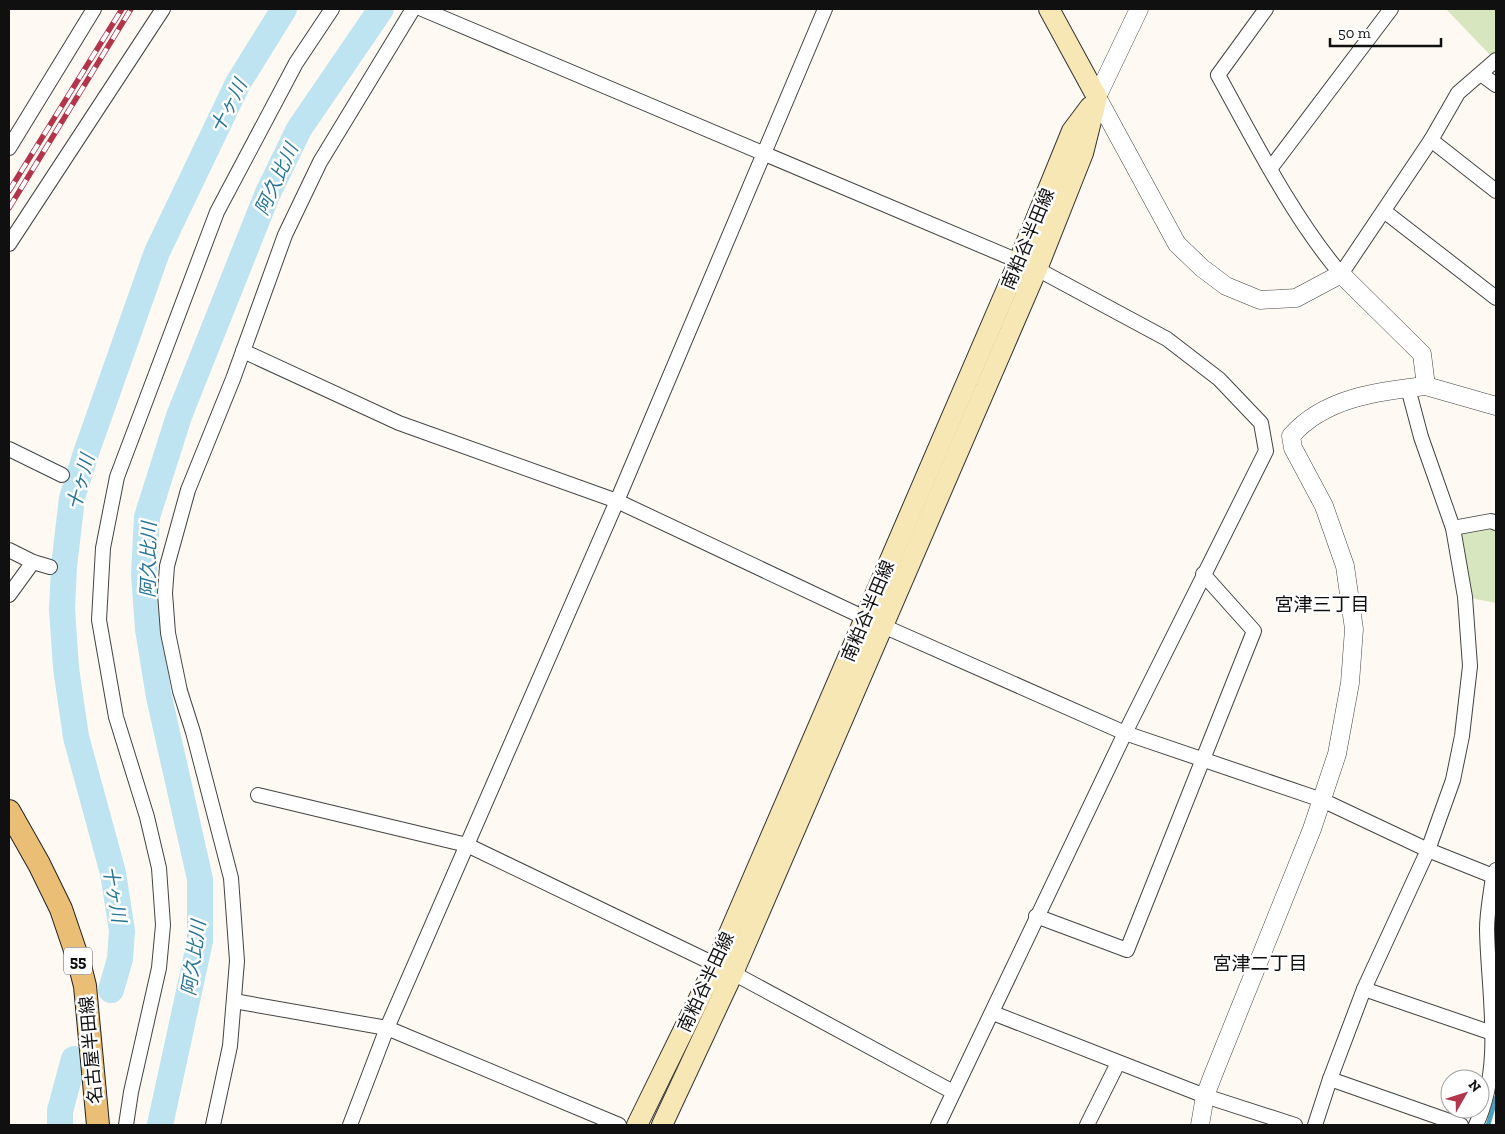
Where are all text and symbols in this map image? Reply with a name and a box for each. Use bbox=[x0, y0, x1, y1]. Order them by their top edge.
scale bar bbox=[1330, 15, 1441, 47]
text: 50 m bbox=[1338, 24, 1371, 42]
water label: 十ヶ川 bbox=[205, 74, 253, 137]
water label: 阿久比川 bbox=[250, 138, 304, 219]
street label: 南粕谷半田線 bbox=[997, 185, 1059, 293]
water label: 十ヶ川 bbox=[62, 450, 99, 513]
water label: 阿久比川 bbox=[136, 520, 161, 598]
street label: 南粕谷半田線 bbox=[837, 557, 899, 665]
district label: 宮津三丁目 bbox=[1274, 593, 1370, 616]
water label: 十ヶ川 bbox=[98, 864, 131, 926]
water label: 阿久比川 bbox=[177, 917, 210, 997]
street label: 南粕谷半田線 bbox=[673, 928, 739, 1036]
road number: 55 bbox=[64, 948, 92, 974]
district label: 宮津二丁目 bbox=[1212, 952, 1308, 975]
street label: 名古屋半田線 bbox=[75, 995, 107, 1105]
north arrow bbox=[1440, 1069, 1490, 1119]
text: N bbox=[1465, 1077, 1485, 1096]

